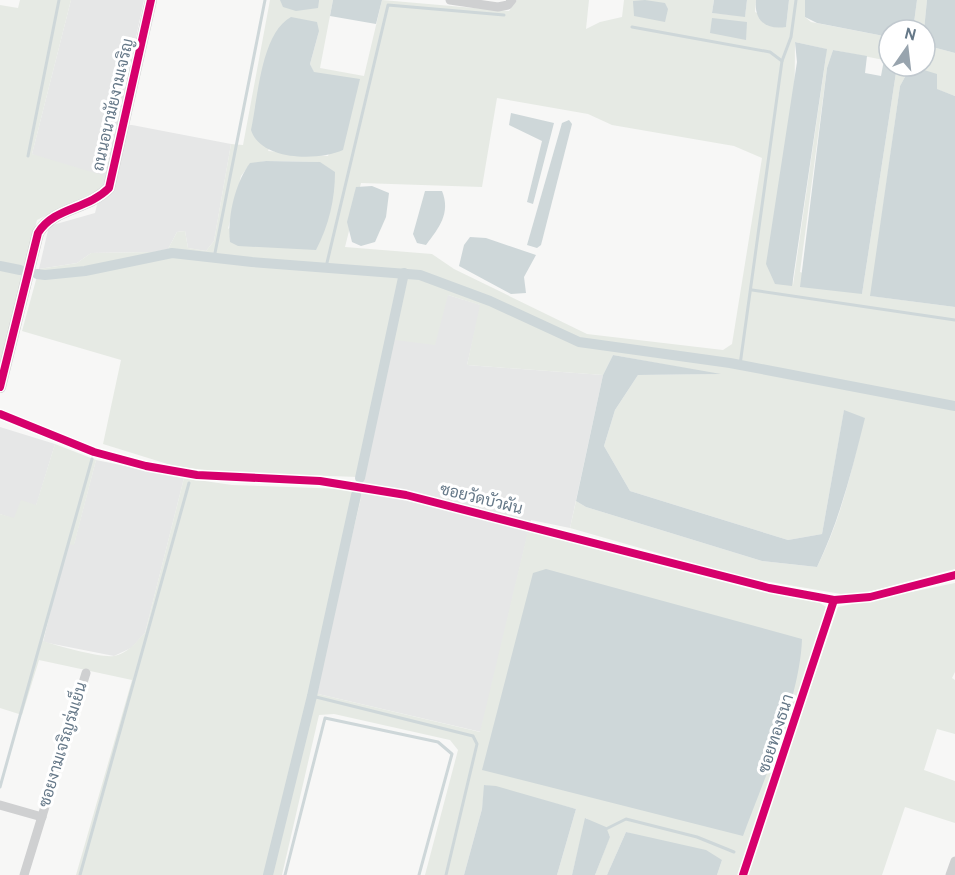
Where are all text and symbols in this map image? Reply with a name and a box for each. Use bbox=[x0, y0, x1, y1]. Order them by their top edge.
north arrow bbox=[877, 18, 937, 78]
text: N bbox=[902, 24, 918, 46]
street label: ถนนอนามัยงามเจริญ bbox=[87, 36, 139, 173]
street label: ซอยวัดบัวผัน bbox=[437, 478, 525, 520]
street label: ซอยงามเจริญร่มเย็น bbox=[31, 678, 93, 810]
street label: ซอยทองธนา bbox=[755, 692, 799, 776]

